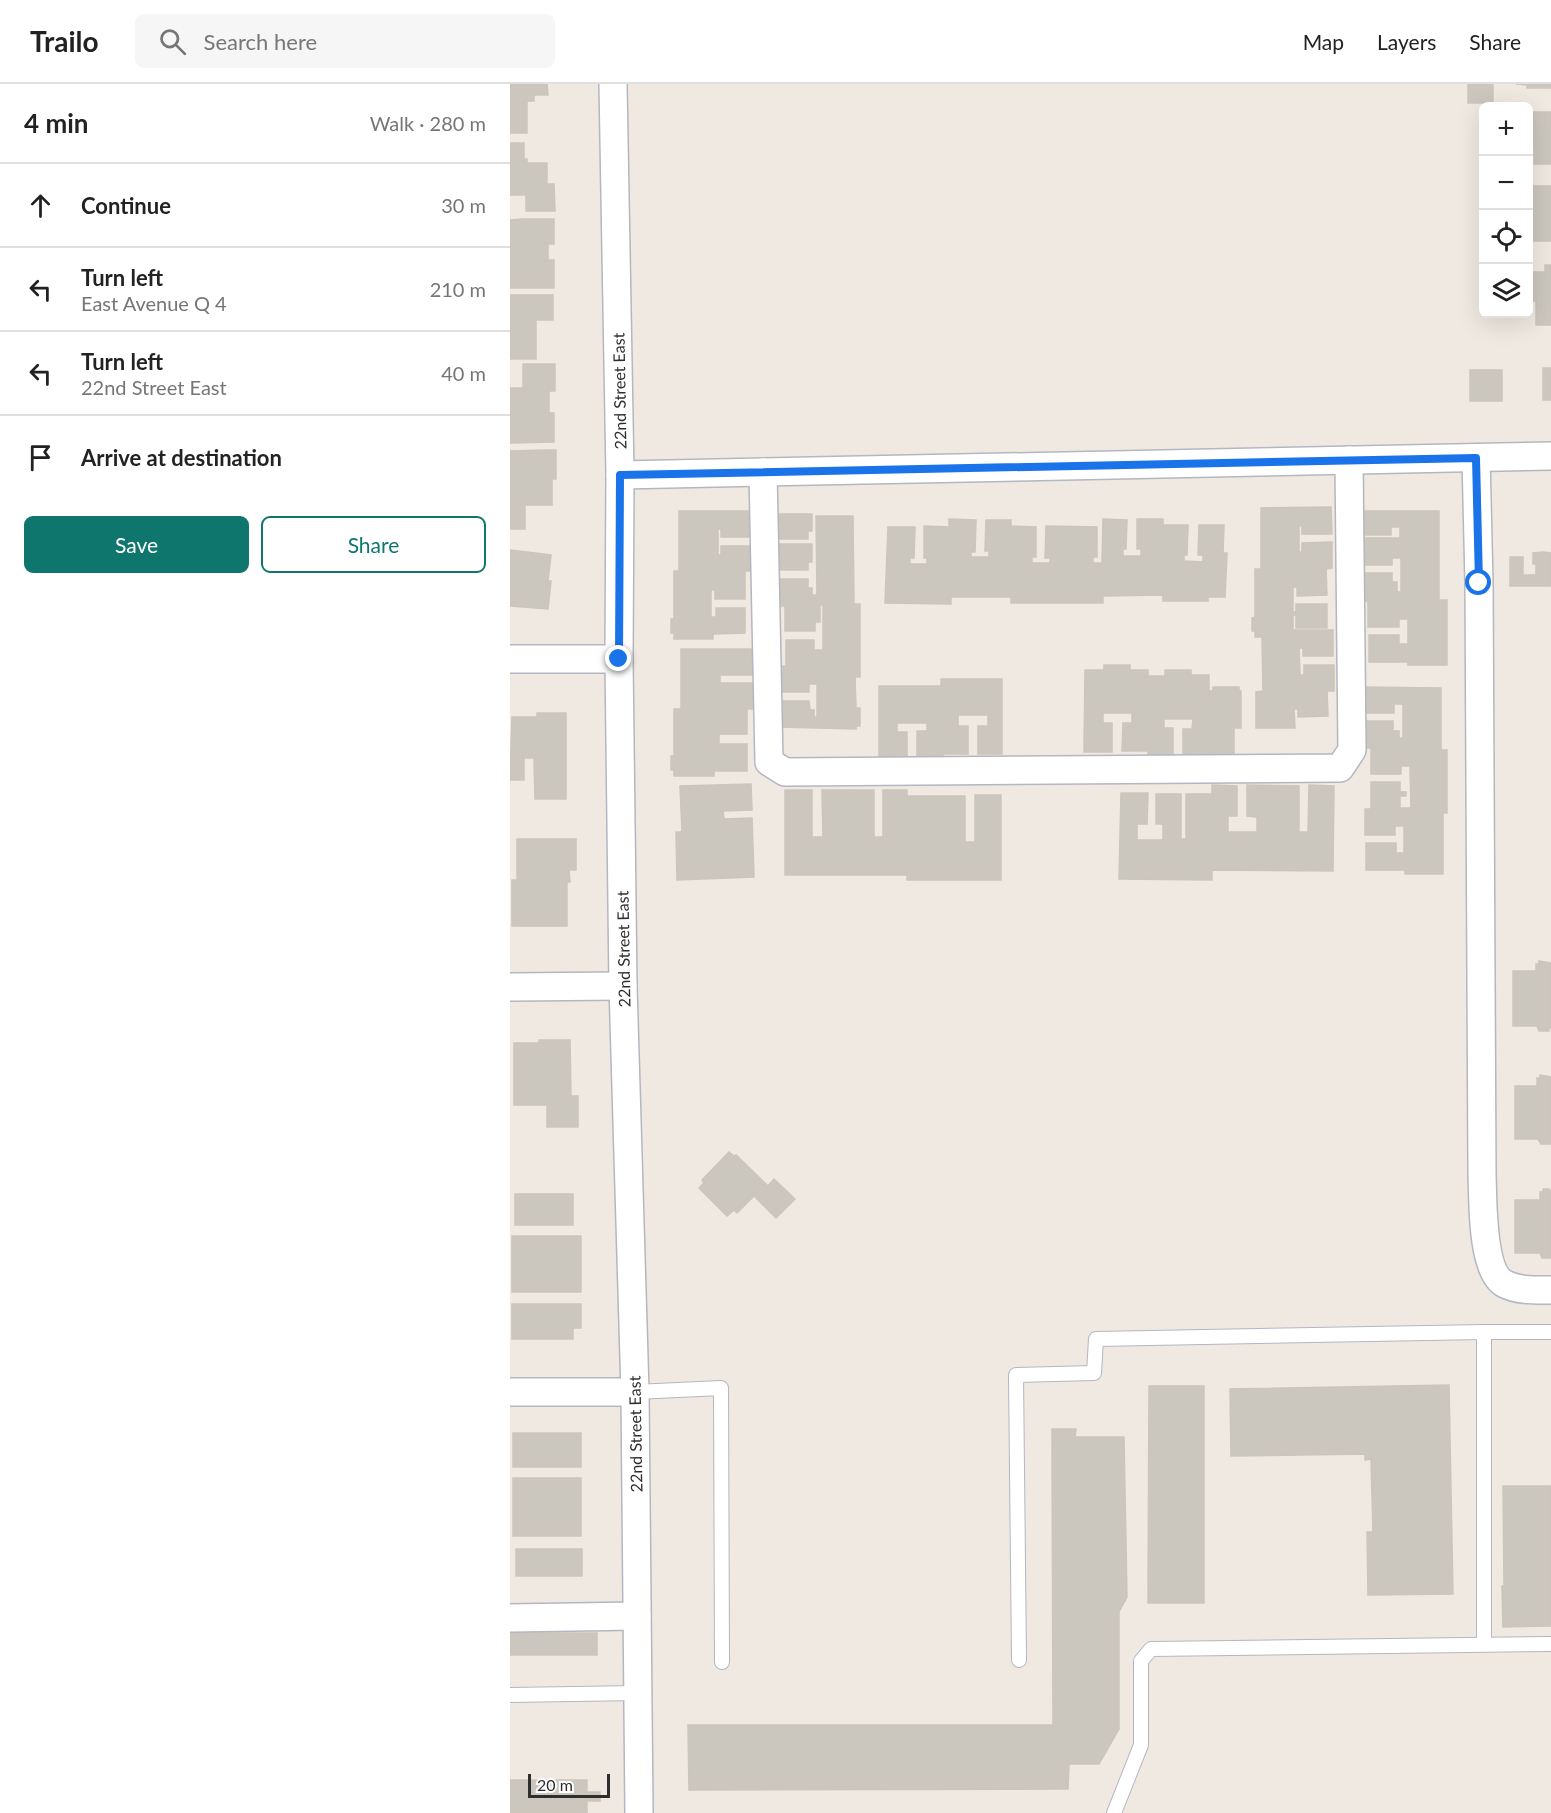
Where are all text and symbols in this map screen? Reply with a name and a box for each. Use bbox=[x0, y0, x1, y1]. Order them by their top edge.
search box bbox=[135, 14, 555, 68]
text: Trailo bbox=[30, 24, 99, 58]
icon: search bbox=[156, 25, 189, 58]
text: Search here bbox=[204, 28, 317, 55]
text: Map bbox=[1303, 29, 1344, 54]
text: Layers bbox=[1377, 29, 1436, 54]
text: Share bbox=[1469, 29, 1521, 54]
map controls bbox=[1479, 102, 1533, 318]
button: + bbox=[1479, 102, 1533, 156]
text: 4 min bbox=[24, 107, 88, 139]
text: Walk · 280 m bbox=[370, 111, 486, 135]
button: − bbox=[1479, 156, 1533, 210]
icon: ahead bbox=[24, 189, 57, 222]
text: Continue bbox=[81, 192, 171, 219]
text: 30 m bbox=[441, 193, 486, 217]
button: locate bbox=[1479, 210, 1533, 264]
text: Turn left bbox=[81, 264, 163, 291]
button: layers bbox=[1479, 264, 1533, 318]
icon: left bbox=[24, 273, 57, 306]
text: 210 m bbox=[430, 277, 486, 301]
text: East Avenue Q 4 bbox=[81, 291, 227, 315]
street label: 22nd Street East bbox=[608, 332, 630, 449]
text: Turn left bbox=[81, 348, 163, 375]
icon: left bbox=[24, 357, 57, 390]
text: 40 m bbox=[441, 361, 486, 385]
text: 22nd Street East bbox=[81, 375, 227, 399]
icon: arrive bbox=[24, 441, 57, 474]
text: Arrive at destination bbox=[81, 444, 282, 471]
button: Save bbox=[24, 516, 249, 573]
button: Share bbox=[261, 516, 486, 573]
route start bbox=[1465, 569, 1491, 595]
route end bbox=[605, 645, 631, 671]
street label: 22nd Street East bbox=[612, 890, 634, 1007]
street label: 22nd Street East bbox=[624, 1375, 646, 1492]
scale bar bbox=[528, 1771, 610, 1798]
text: 20 m bbox=[537, 1775, 573, 1794]

